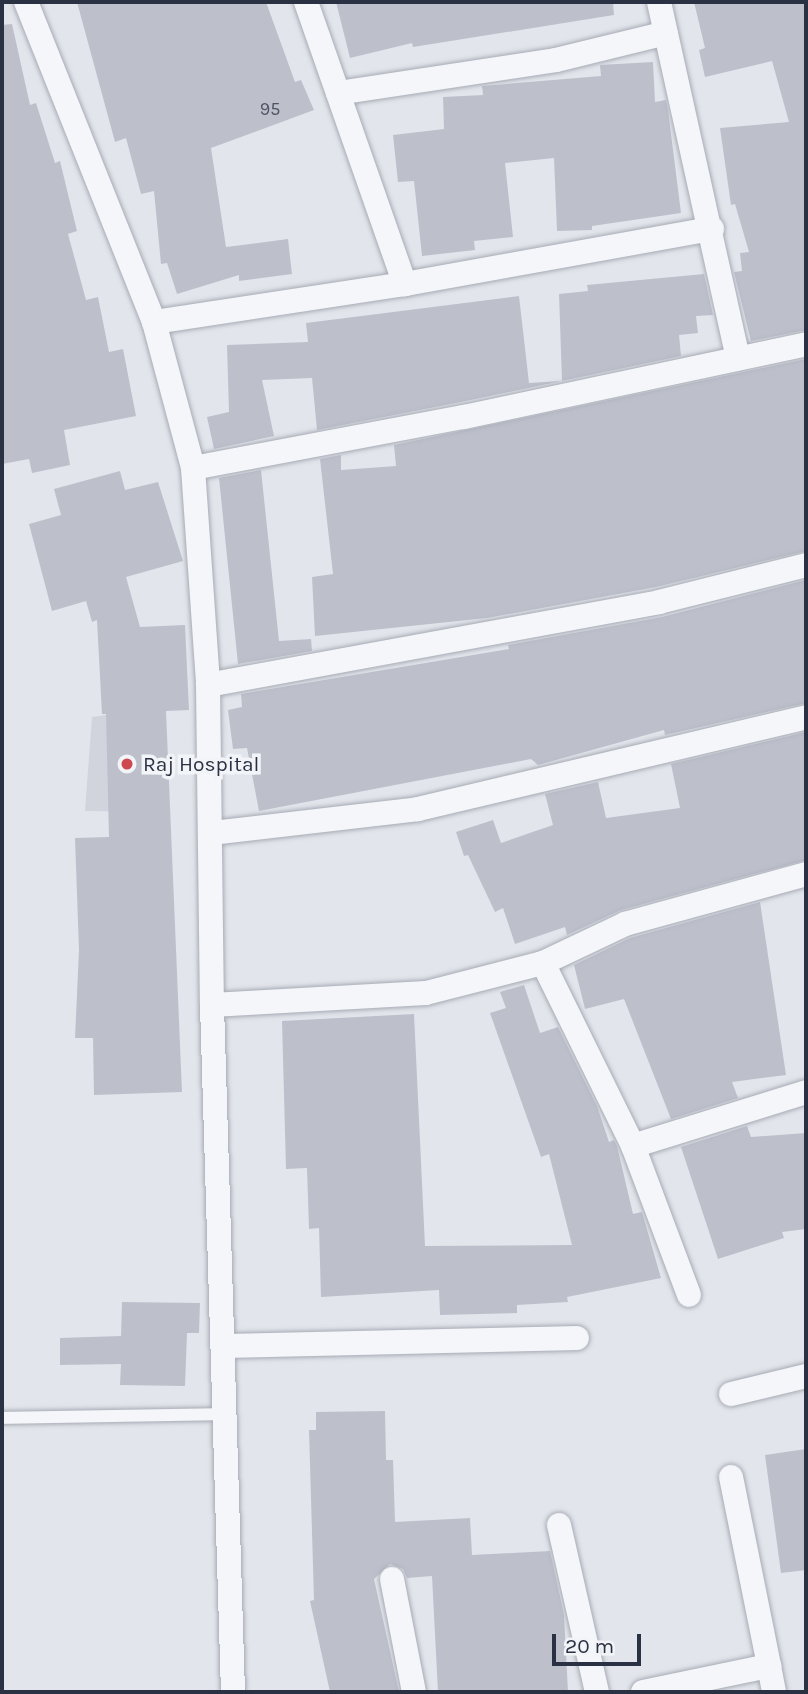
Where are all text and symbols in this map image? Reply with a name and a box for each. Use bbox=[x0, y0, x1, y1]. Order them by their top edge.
house number: 95 bbox=[260, 98, 280, 120]
place label: Raj Hospital bbox=[143, 751, 259, 777]
marker: Raj Hospital bbox=[117, 754, 137, 774]
scale bar bbox=[556, 1620, 645, 1664]
text: 20 m bbox=[565, 1634, 614, 1658]

